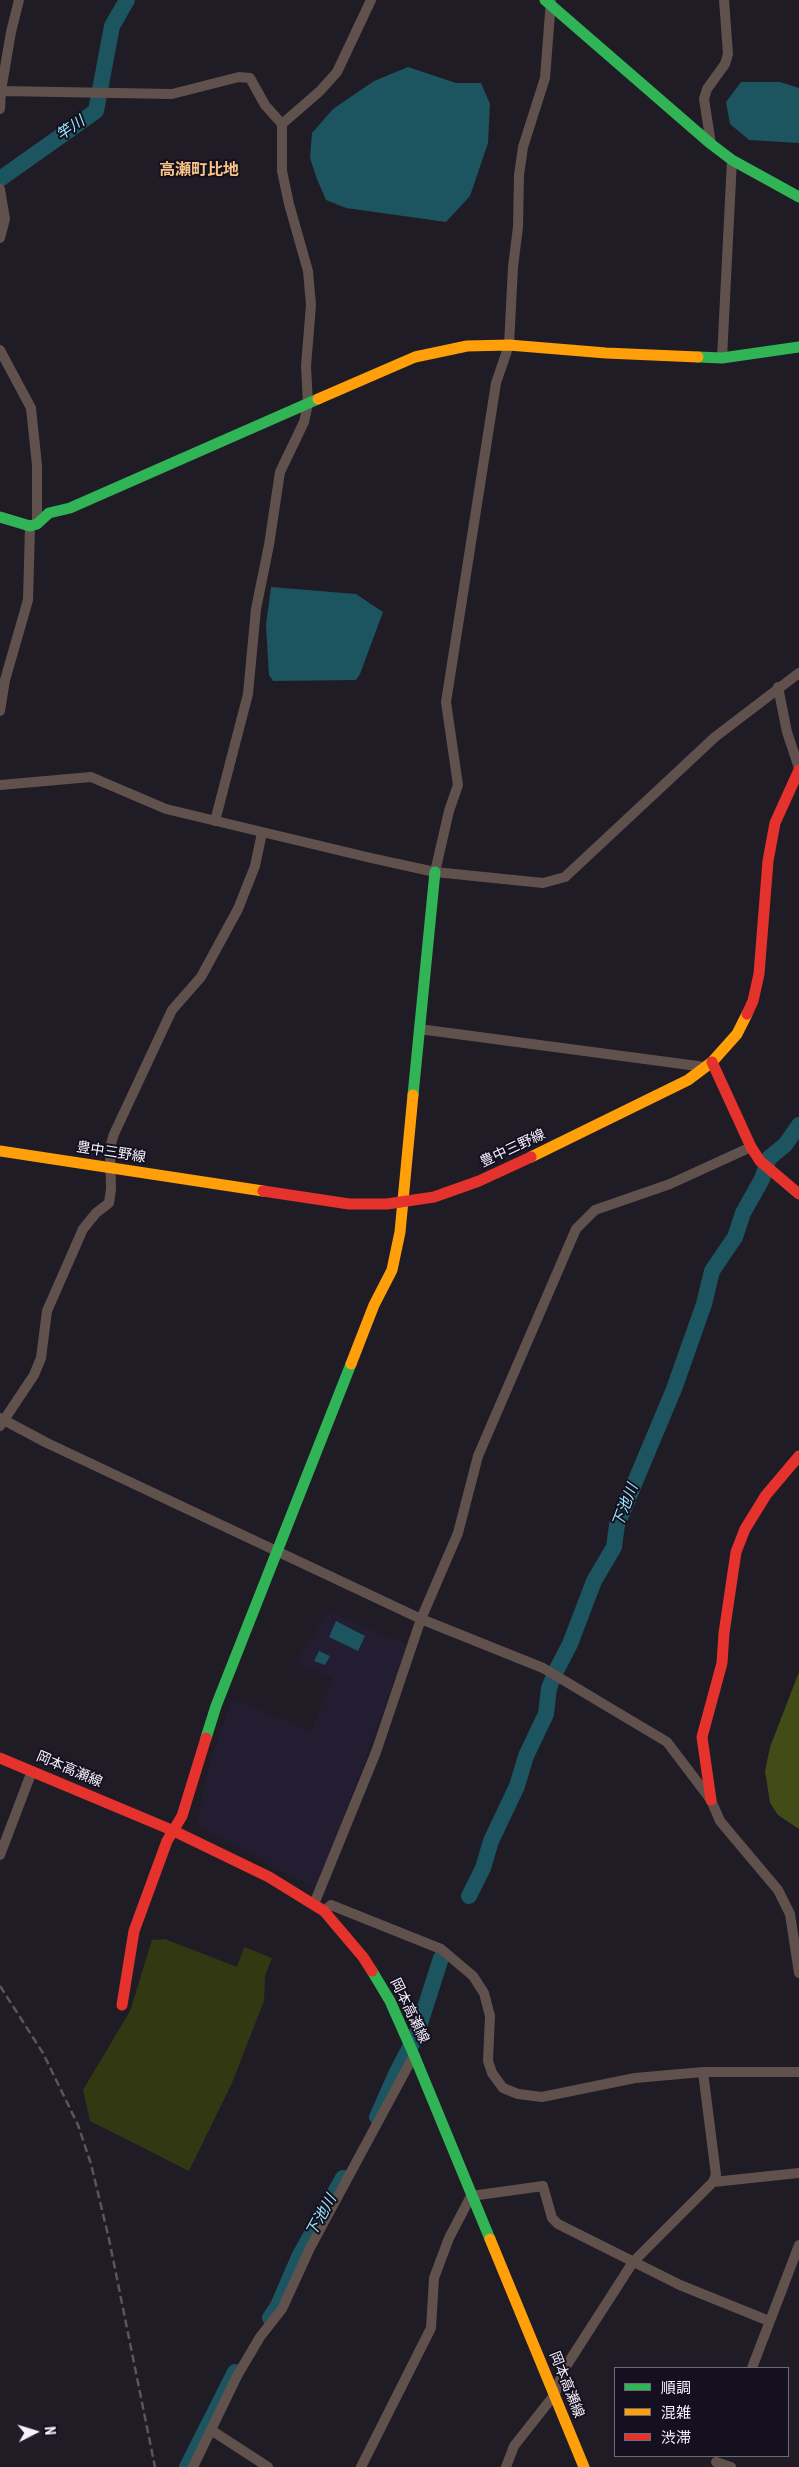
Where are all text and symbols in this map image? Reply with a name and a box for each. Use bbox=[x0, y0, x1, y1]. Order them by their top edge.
water label: 竿川 bbox=[54, 113, 88, 145]
district label: 高瀬町比地 bbox=[159, 161, 239, 181]
street label: 豊中三野線 bbox=[478, 1127, 548, 1171]
street label: 豊中三野線 bbox=[75, 1139, 147, 1167]
water label: 下池川 bbox=[610, 1482, 642, 1530]
street label: 岡本高瀬線 bbox=[34, 1749, 104, 1791]
street label: 岡本高瀬線 bbox=[386, 1976, 432, 2046]
water label: 下池川 bbox=[303, 2192, 341, 2240]
street label: 岡本高瀬線 bbox=[545, 2349, 587, 2421]
legend bbox=[614, 2367, 789, 2457]
text: 順調 bbox=[661, 2379, 691, 2397]
text: 混雑 bbox=[661, 2404, 691, 2422]
north arrow bbox=[10, 2407, 60, 2457]
text: N bbox=[42, 2426, 58, 2436]
text: 渋滞 bbox=[661, 2429, 691, 2447]

